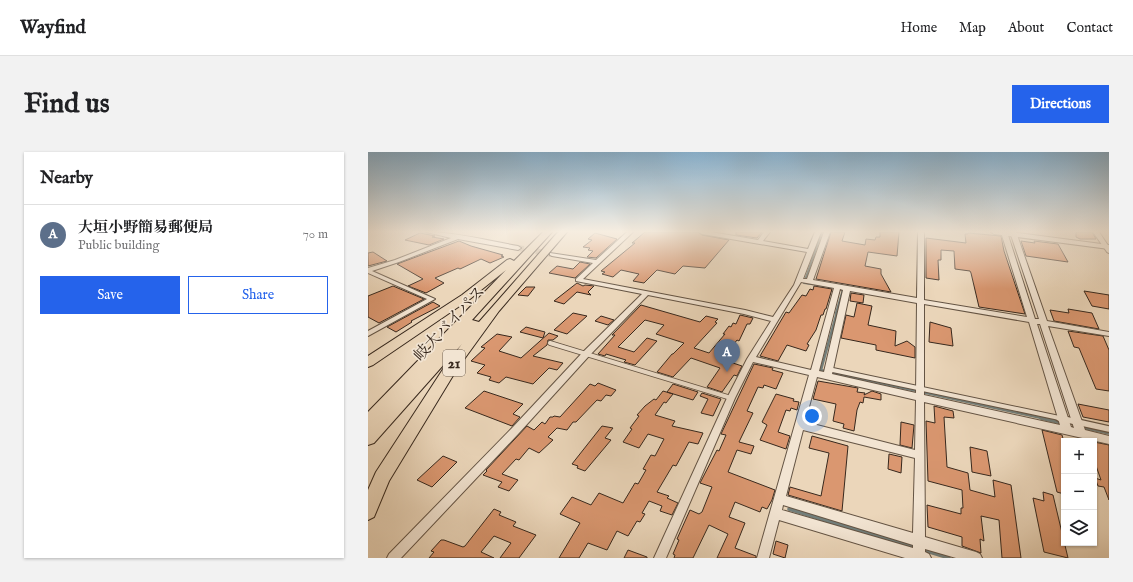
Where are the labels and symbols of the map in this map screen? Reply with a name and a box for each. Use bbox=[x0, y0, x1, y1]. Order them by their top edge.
street label: 岐大バイパス bbox=[410, 282, 490, 366]
pin: A bbox=[714, 339, 740, 372]
road number: 21 bbox=[443, 350, 465, 376]
your location bbox=[802, 406, 822, 426]

